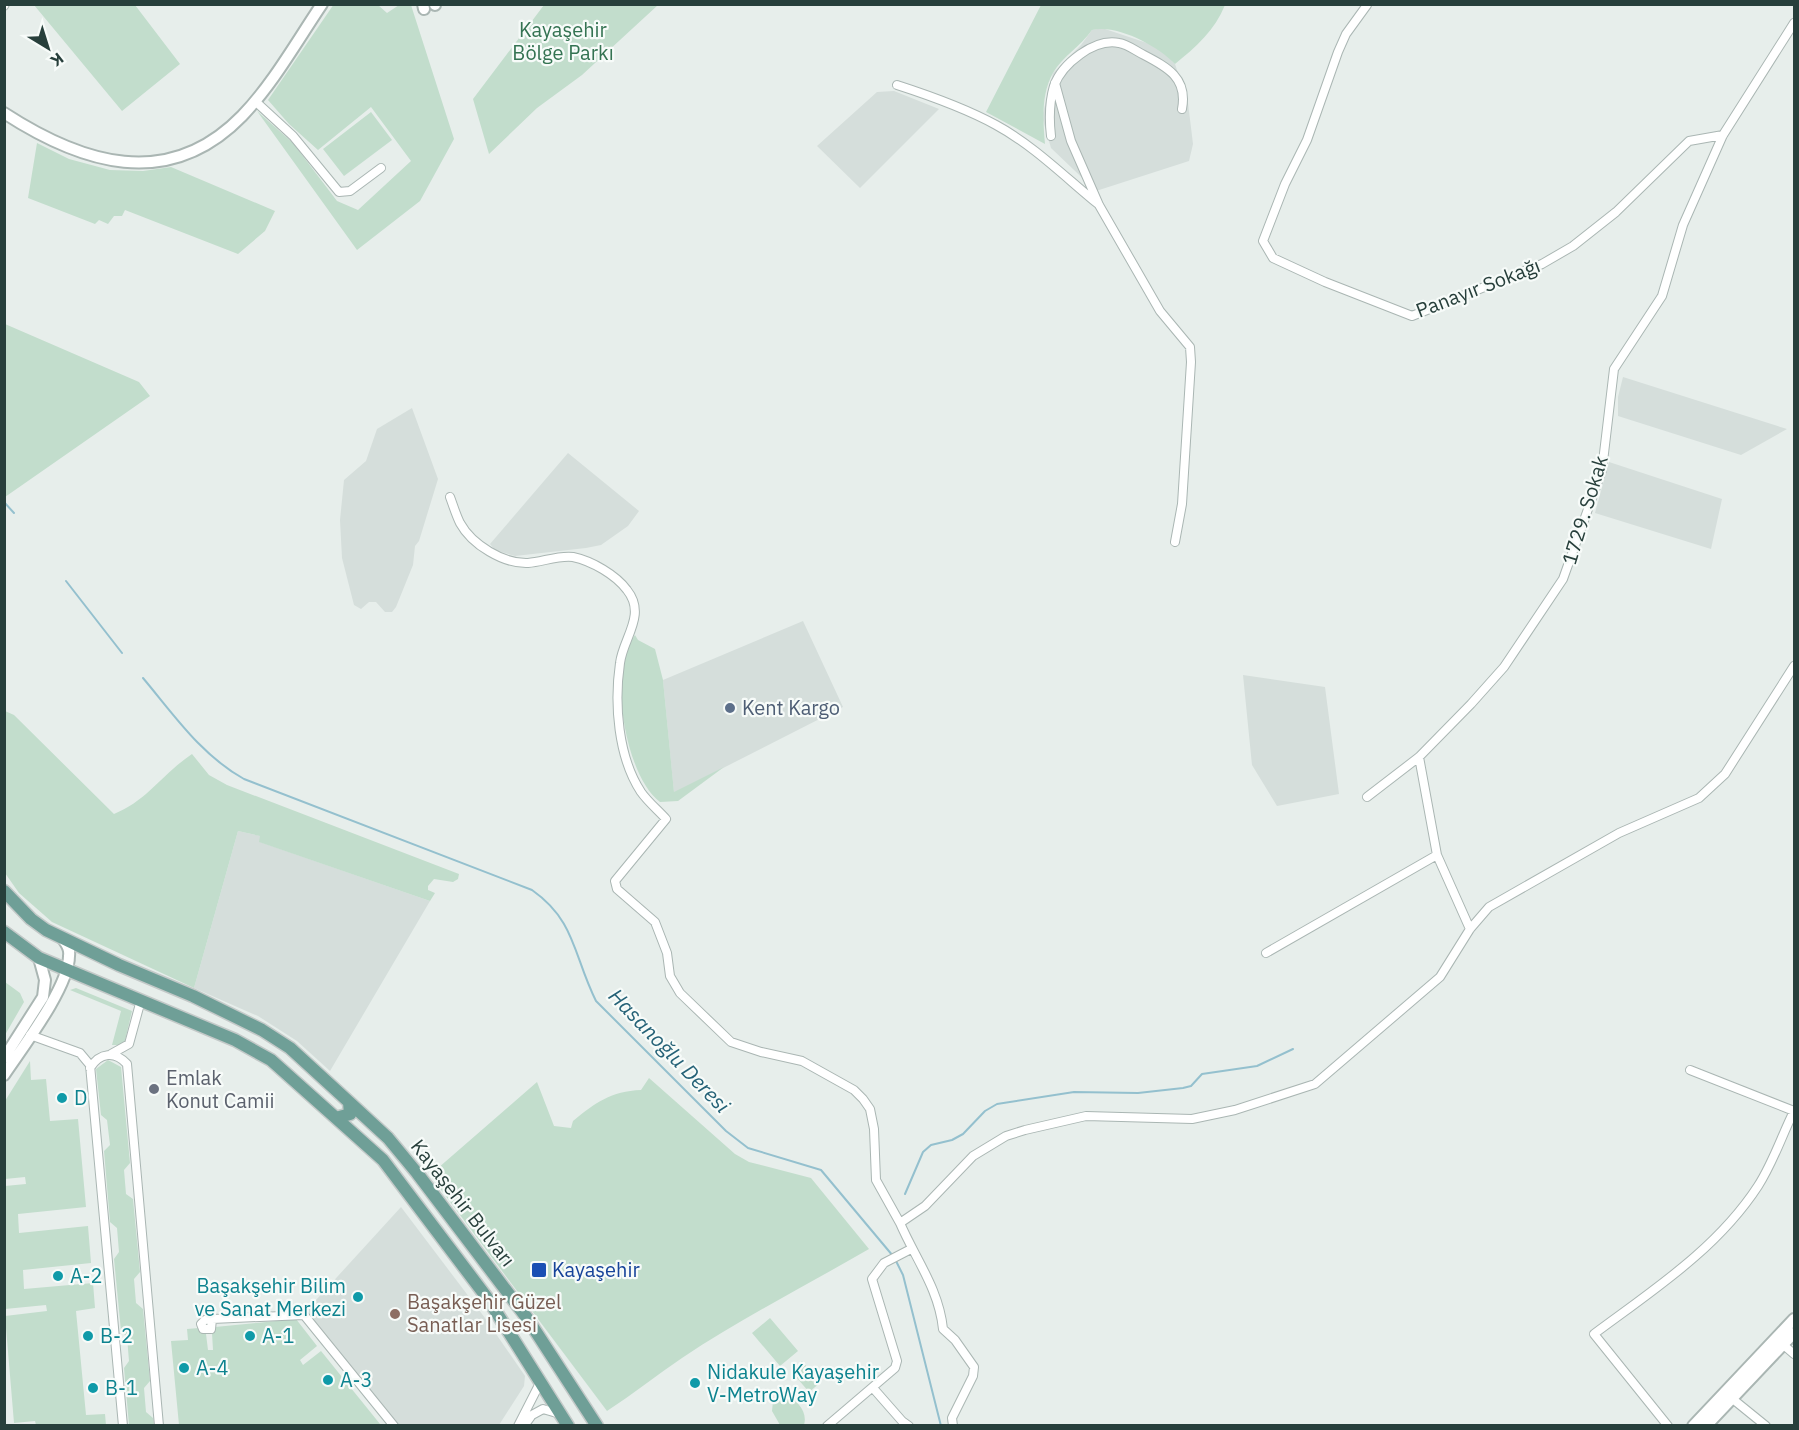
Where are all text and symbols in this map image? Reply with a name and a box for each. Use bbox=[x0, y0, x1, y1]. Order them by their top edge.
park label: Kayaşehir Bölge Parkı bbox=[512, 16, 614, 66]
north arrow bbox=[18, 18, 78, 78]
text: K bbox=[47, 49, 68, 71]
street label: Panayır Sokağı bbox=[1412, 251, 1544, 324]
street label: 1729. Sokak bbox=[1555, 452, 1614, 568]
place label: Kent Kargo bbox=[742, 694, 840, 721]
marker: Kent Kargo bbox=[723, 701, 737, 715]
water label: Hasanoğlu Deresi bbox=[603, 982, 737, 1119]
place label: Emlak Konut Camii bbox=[166, 1064, 274, 1114]
marker: Emlak Konut Camii bbox=[147, 1082, 161, 1096]
place label: D bbox=[74, 1084, 87, 1111]
marker: D bbox=[55, 1091, 69, 1105]
street label: Kayaşehir Bulvarı bbox=[405, 1133, 522, 1272]
place label: Kayaşehir bbox=[552, 1256, 640, 1283]
marker: Kayaşehir bbox=[530, 1261, 548, 1279]
place label: A-2 bbox=[70, 1262, 102, 1289]
marker: A-2 bbox=[51, 1269, 65, 1283]
place label: Başakşehir Bilim ve Sanat Merkezi bbox=[195, 1272, 346, 1322]
place label: Başakşehir Güzel Sanatlar Lisesi bbox=[407, 1288, 561, 1338]
marker: Başakşehir Bilim ve Sanat Merkezi bbox=[351, 1290, 365, 1304]
marker: Başakşehir Güzel Sanatlar Lisesi bbox=[388, 1307, 402, 1321]
place label: B-2 bbox=[100, 1322, 133, 1349]
place label: A-1 bbox=[262, 1322, 294, 1349]
marker: B-2 bbox=[81, 1329, 95, 1343]
marker: A-1 bbox=[243, 1329, 257, 1343]
place label: A-4 bbox=[196, 1354, 228, 1381]
place label: Nidakule Kayaşehir V-MetroWay bbox=[707, 1358, 879, 1408]
marker: A-4 bbox=[177, 1361, 191, 1375]
place label: A-3 bbox=[340, 1366, 372, 1393]
marker: A-3 bbox=[321, 1373, 335, 1387]
place label: B-1 bbox=[105, 1374, 138, 1401]
marker: Nidakule Kayaşehir V-MetroWay bbox=[688, 1376, 702, 1390]
marker: B-1 bbox=[86, 1381, 100, 1395]

